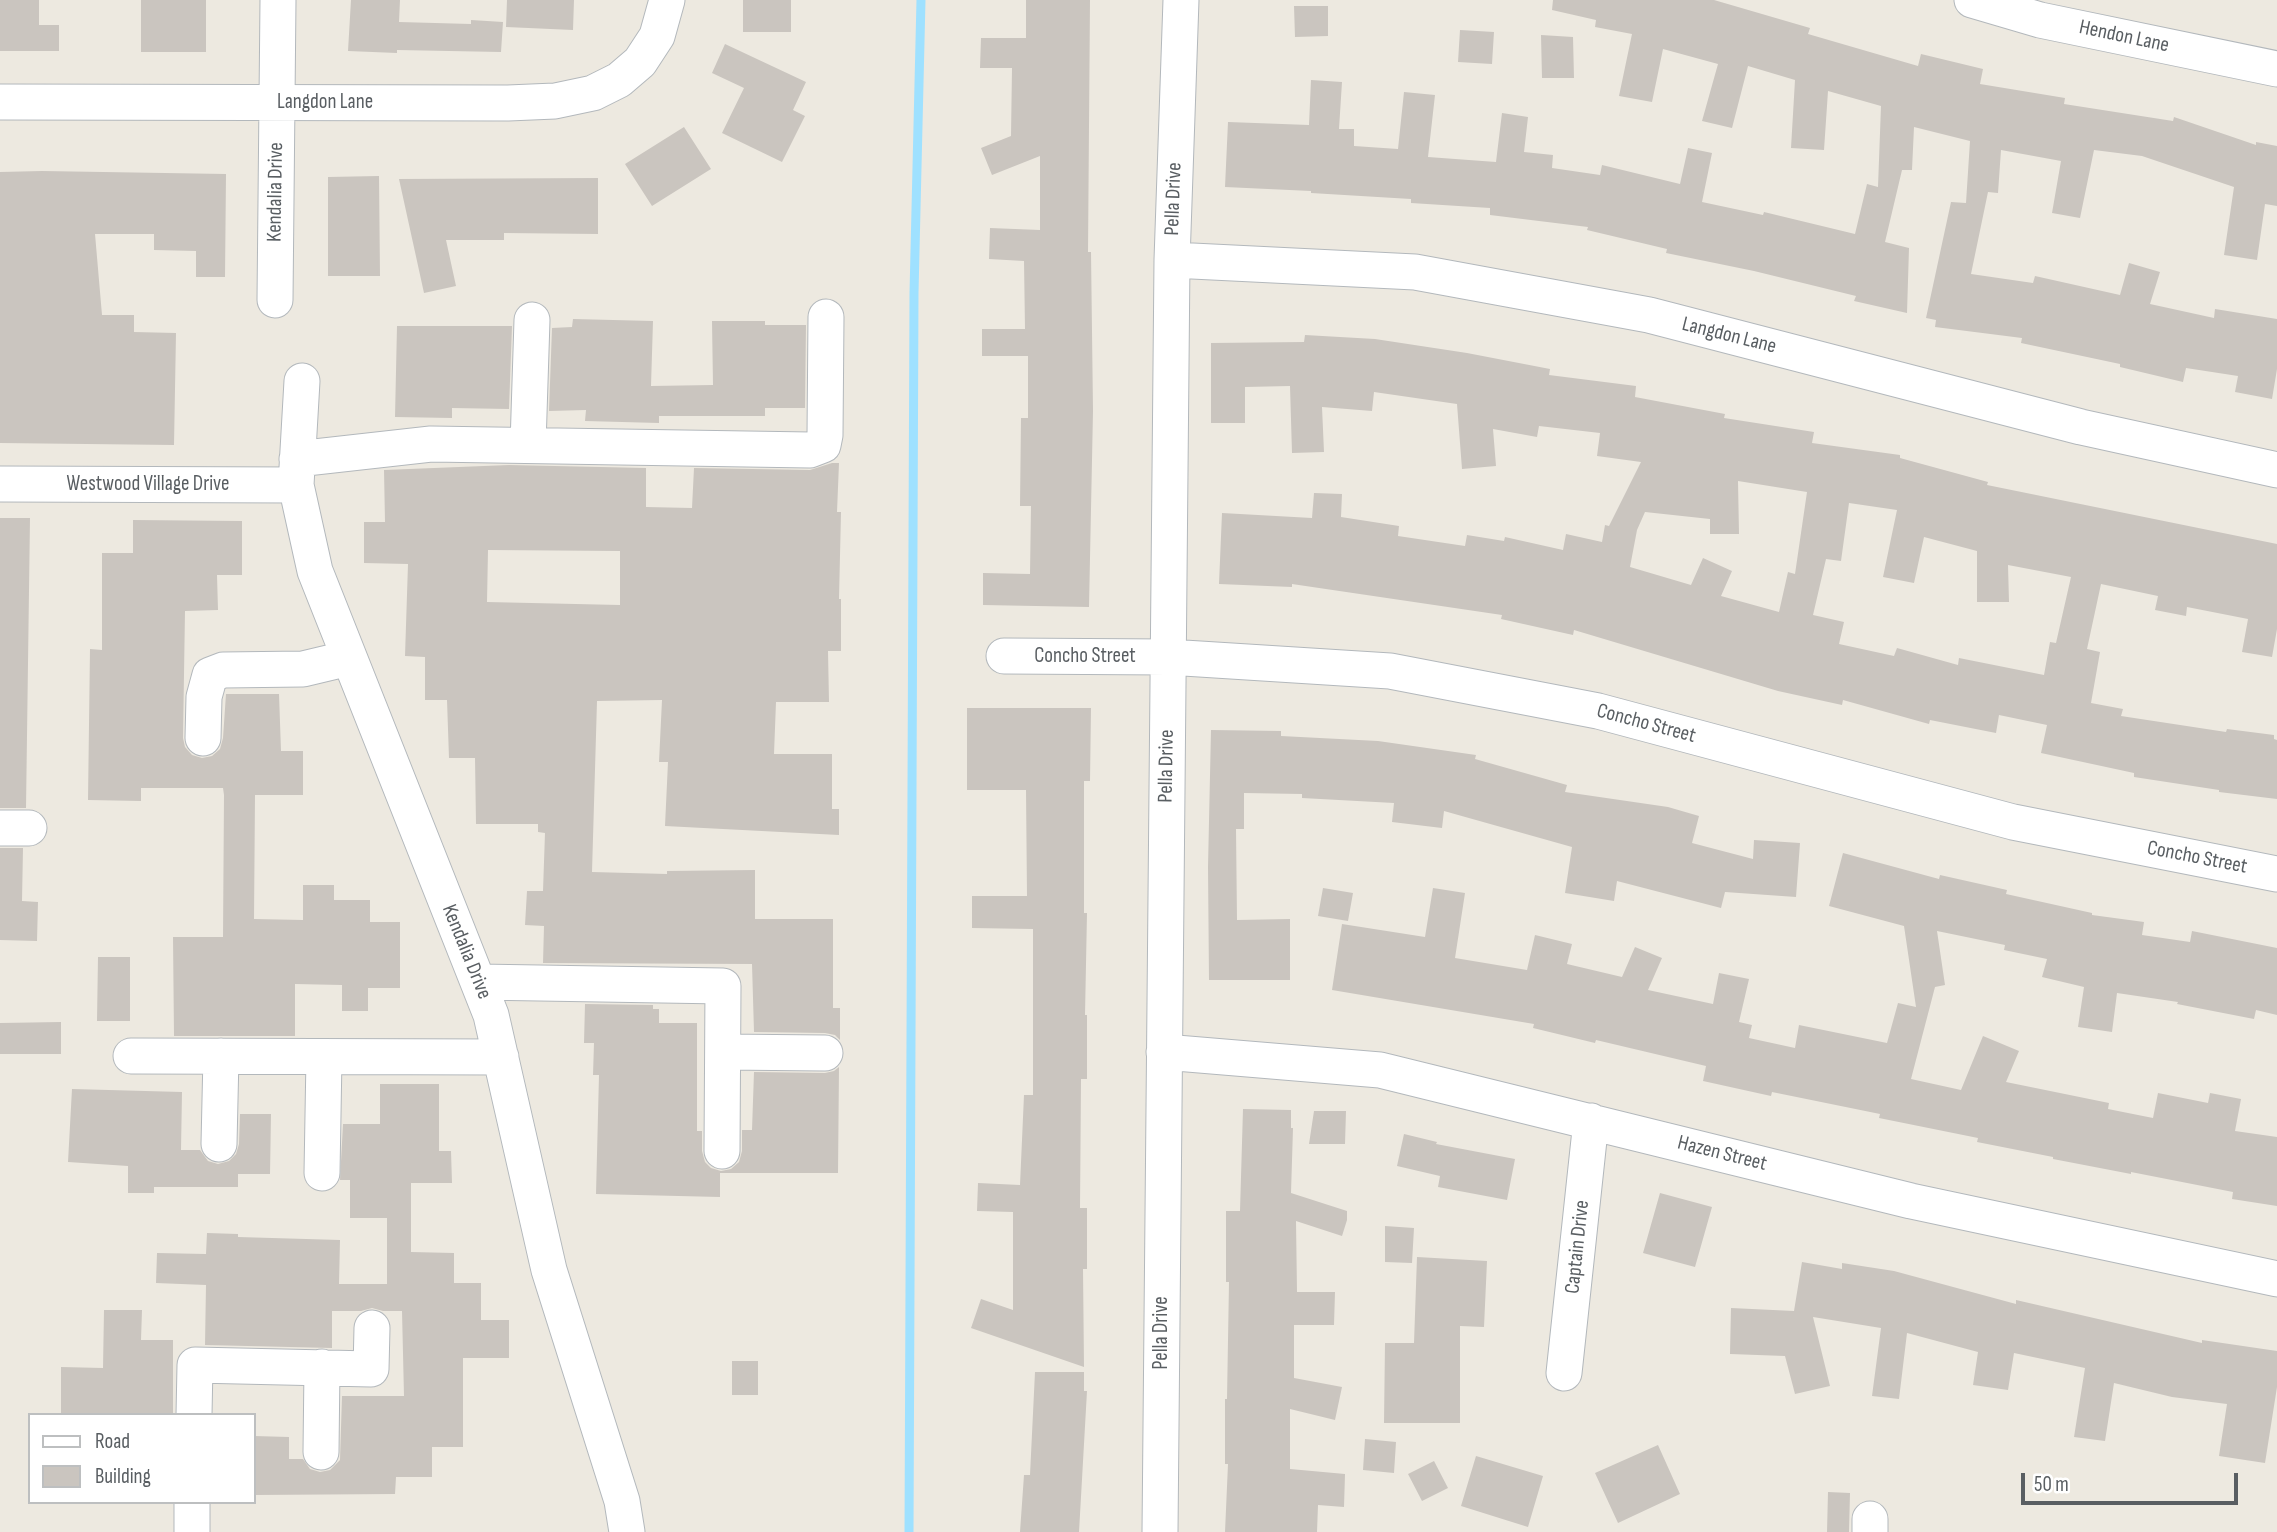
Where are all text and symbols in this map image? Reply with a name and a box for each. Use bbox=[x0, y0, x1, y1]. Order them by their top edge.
street label: Hendon Lane bbox=[2077, 15, 2171, 59]
street label: Langdon Lane bbox=[277, 90, 373, 116]
street label: Kendalia Drive bbox=[263, 142, 289, 242]
street label: Pella Drive bbox=[1160, 162, 1188, 236]
street label: Langdon Lane bbox=[1679, 312, 1779, 360]
street label: Westwood Village Drive bbox=[67, 472, 229, 498]
street label: Concho Street bbox=[1034, 644, 1136, 670]
street label: Concho Street bbox=[1594, 699, 1698, 749]
street label: Pella Drive bbox=[1154, 729, 1180, 803]
street label: Concho Street bbox=[2145, 836, 2249, 880]
street label: Kendalia Drive bbox=[436, 901, 496, 1003]
street label: Hazen Street bbox=[1675, 1131, 1769, 1177]
street label: Captain Drive bbox=[1561, 1199, 1595, 1295]
street label: Pella Drive bbox=[1149, 1296, 1175, 1370]
legend bbox=[28, 1413, 256, 1504]
text: Road bbox=[95, 1429, 130, 1454]
scale bar bbox=[2025, 1458, 2242, 1502]
text: Building bbox=[95, 1464, 151, 1489]
text: 50 m bbox=[2034, 1472, 2069, 1497]

